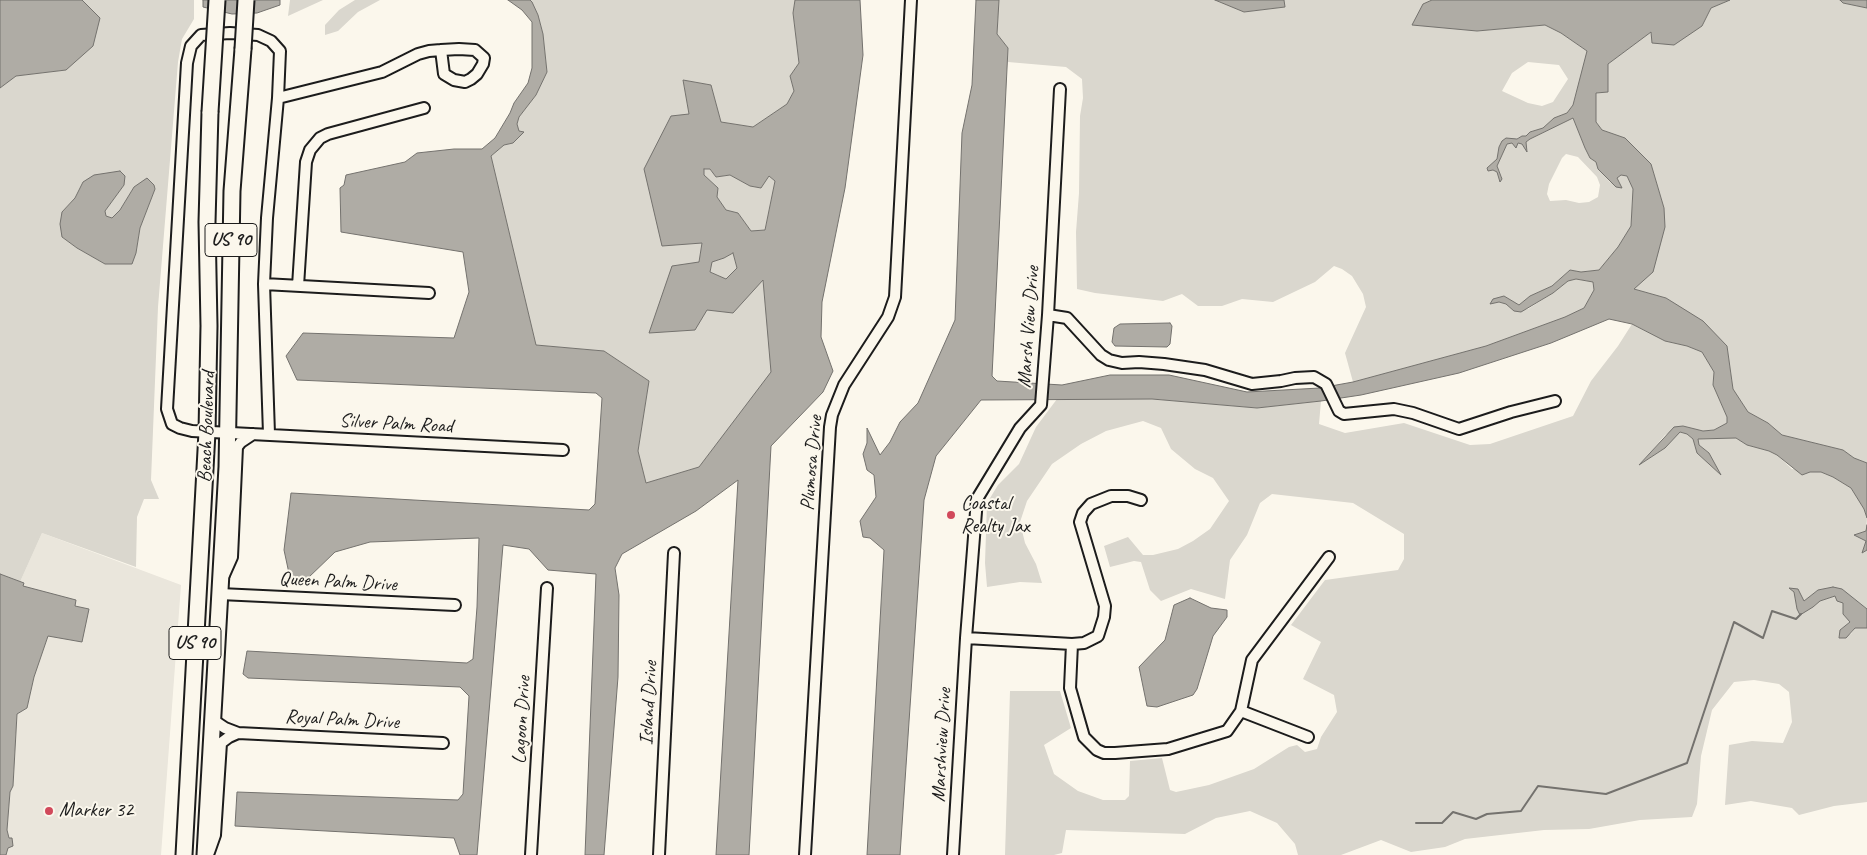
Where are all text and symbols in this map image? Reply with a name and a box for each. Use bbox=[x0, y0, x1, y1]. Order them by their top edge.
road number: US 90 bbox=[205, 224, 257, 256]
street label: Marsh View Drive bbox=[1013, 265, 1045, 389]
street label: Beach Boulevard bbox=[193, 371, 221, 483]
street label: Silver Palm Road bbox=[339, 409, 453, 439]
street label: Plumosa Drive bbox=[796, 414, 828, 512]
place label: Coastal Realty Jax bbox=[961, 492, 1029, 539]
marker: Coastal Realty Jax bbox=[945, 509, 957, 521]
street label: Queen Palm Drive bbox=[279, 567, 397, 597]
road number: US 90 bbox=[169, 626, 221, 660]
street label: Island Drive bbox=[635, 660, 663, 746]
street label: Lagoon Drive bbox=[508, 675, 536, 765]
street label: Marshview Drive bbox=[927, 687, 957, 803]
street label: Royal Palm Drive bbox=[284, 705, 400, 735]
place label: Marker 32 bbox=[59, 799, 133, 823]
marker: Marker 32 bbox=[43, 805, 55, 817]

